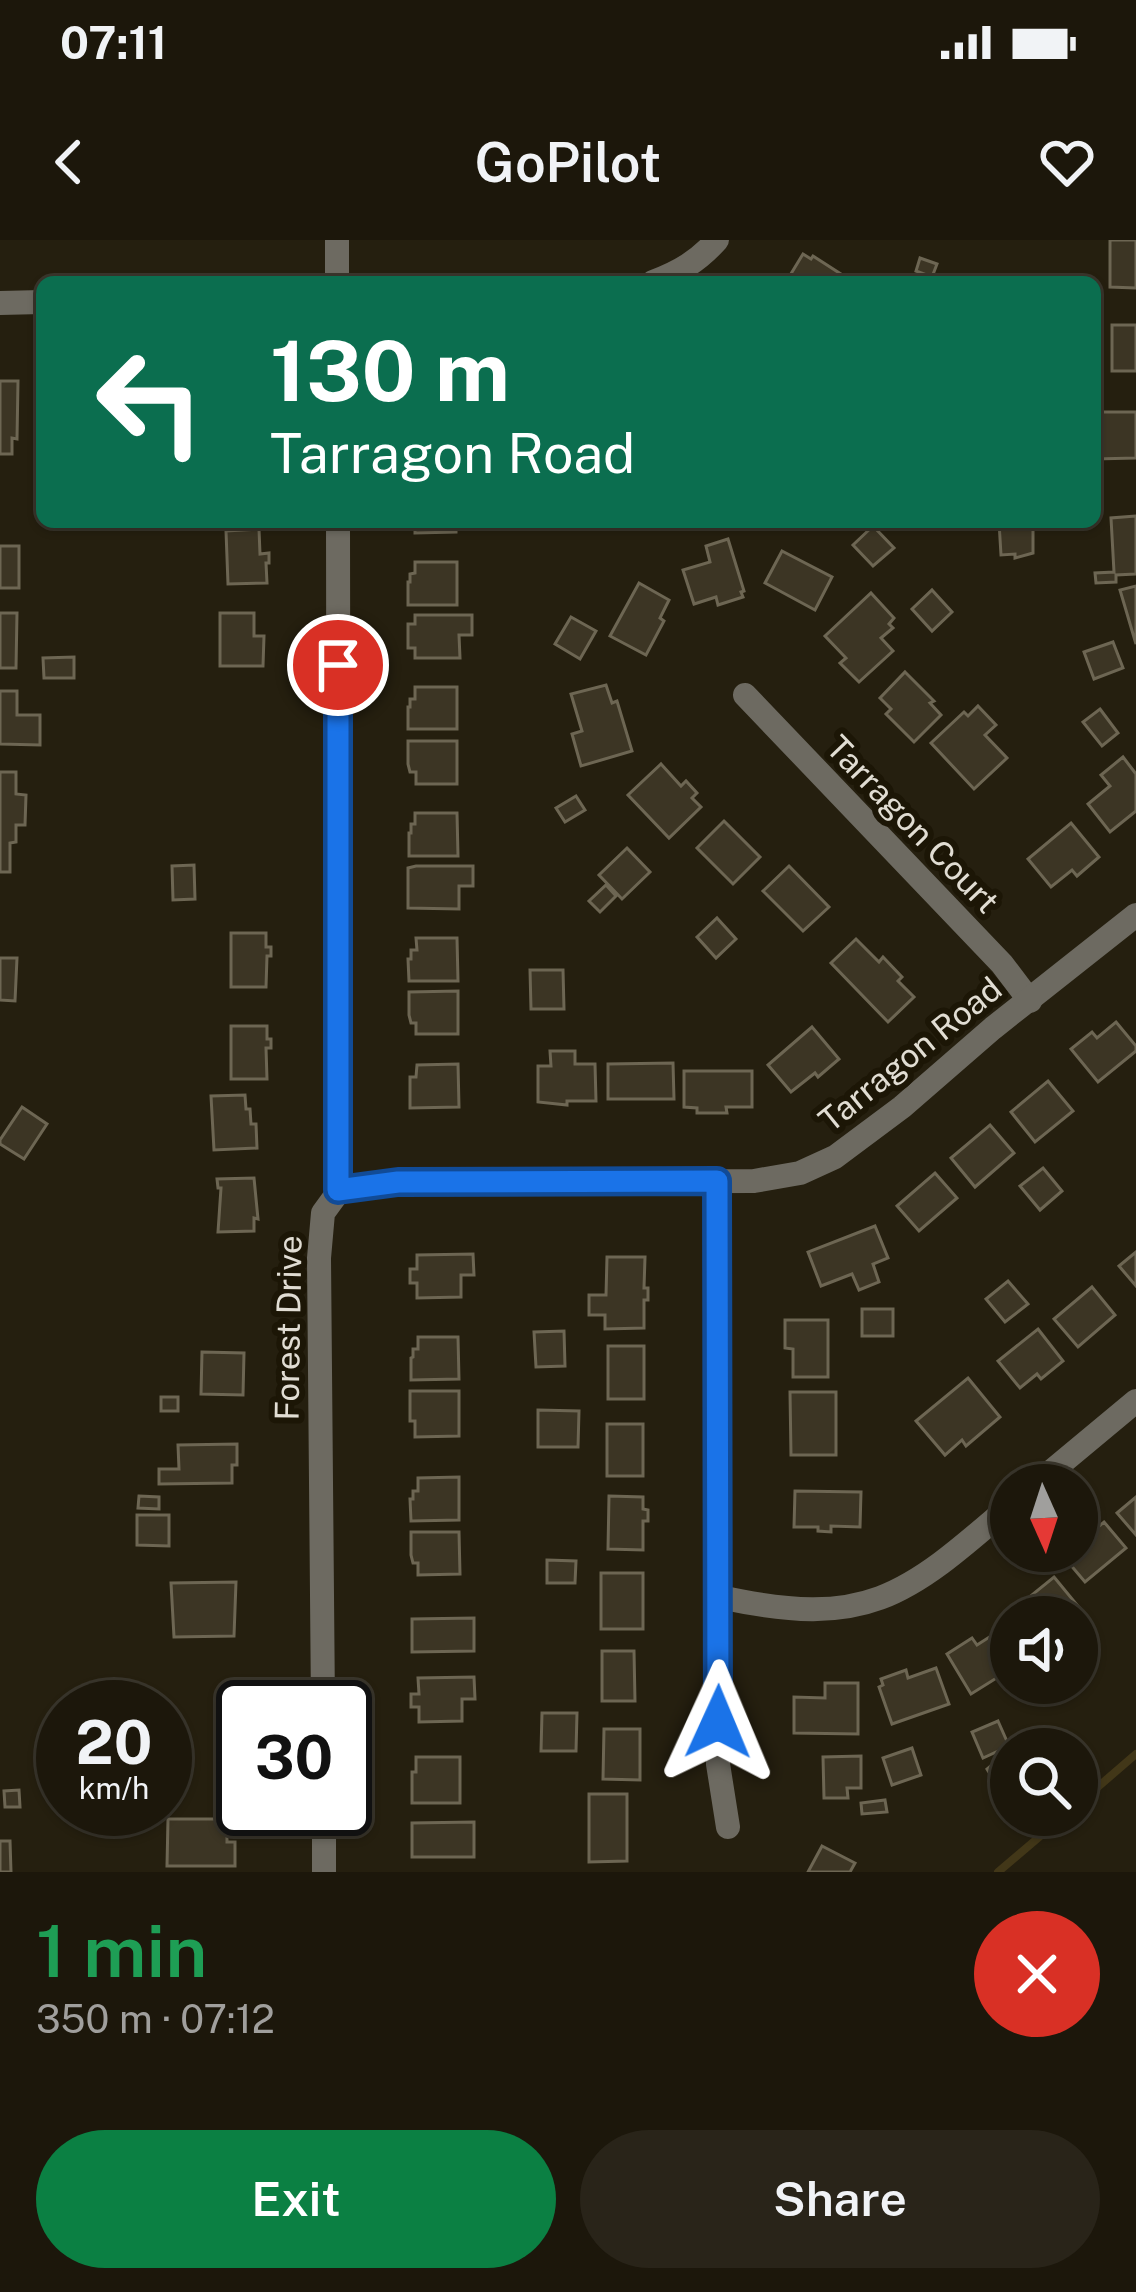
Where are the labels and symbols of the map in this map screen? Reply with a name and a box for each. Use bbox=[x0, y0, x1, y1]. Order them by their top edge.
pin bbox=[287, 614, 389, 716]
street label: Tarragon Court bbox=[819, 728, 1007, 920]
street label: Tarragon Road bbox=[811, 969, 1009, 1139]
street label: Forest Drive bbox=[267, 1235, 309, 1421]
north arrow bbox=[990, 1464, 1098, 1572]
position arrow bbox=[655, 1659, 781, 1785]
speed limit sign: 30 bbox=[216, 1680, 372, 1836]

